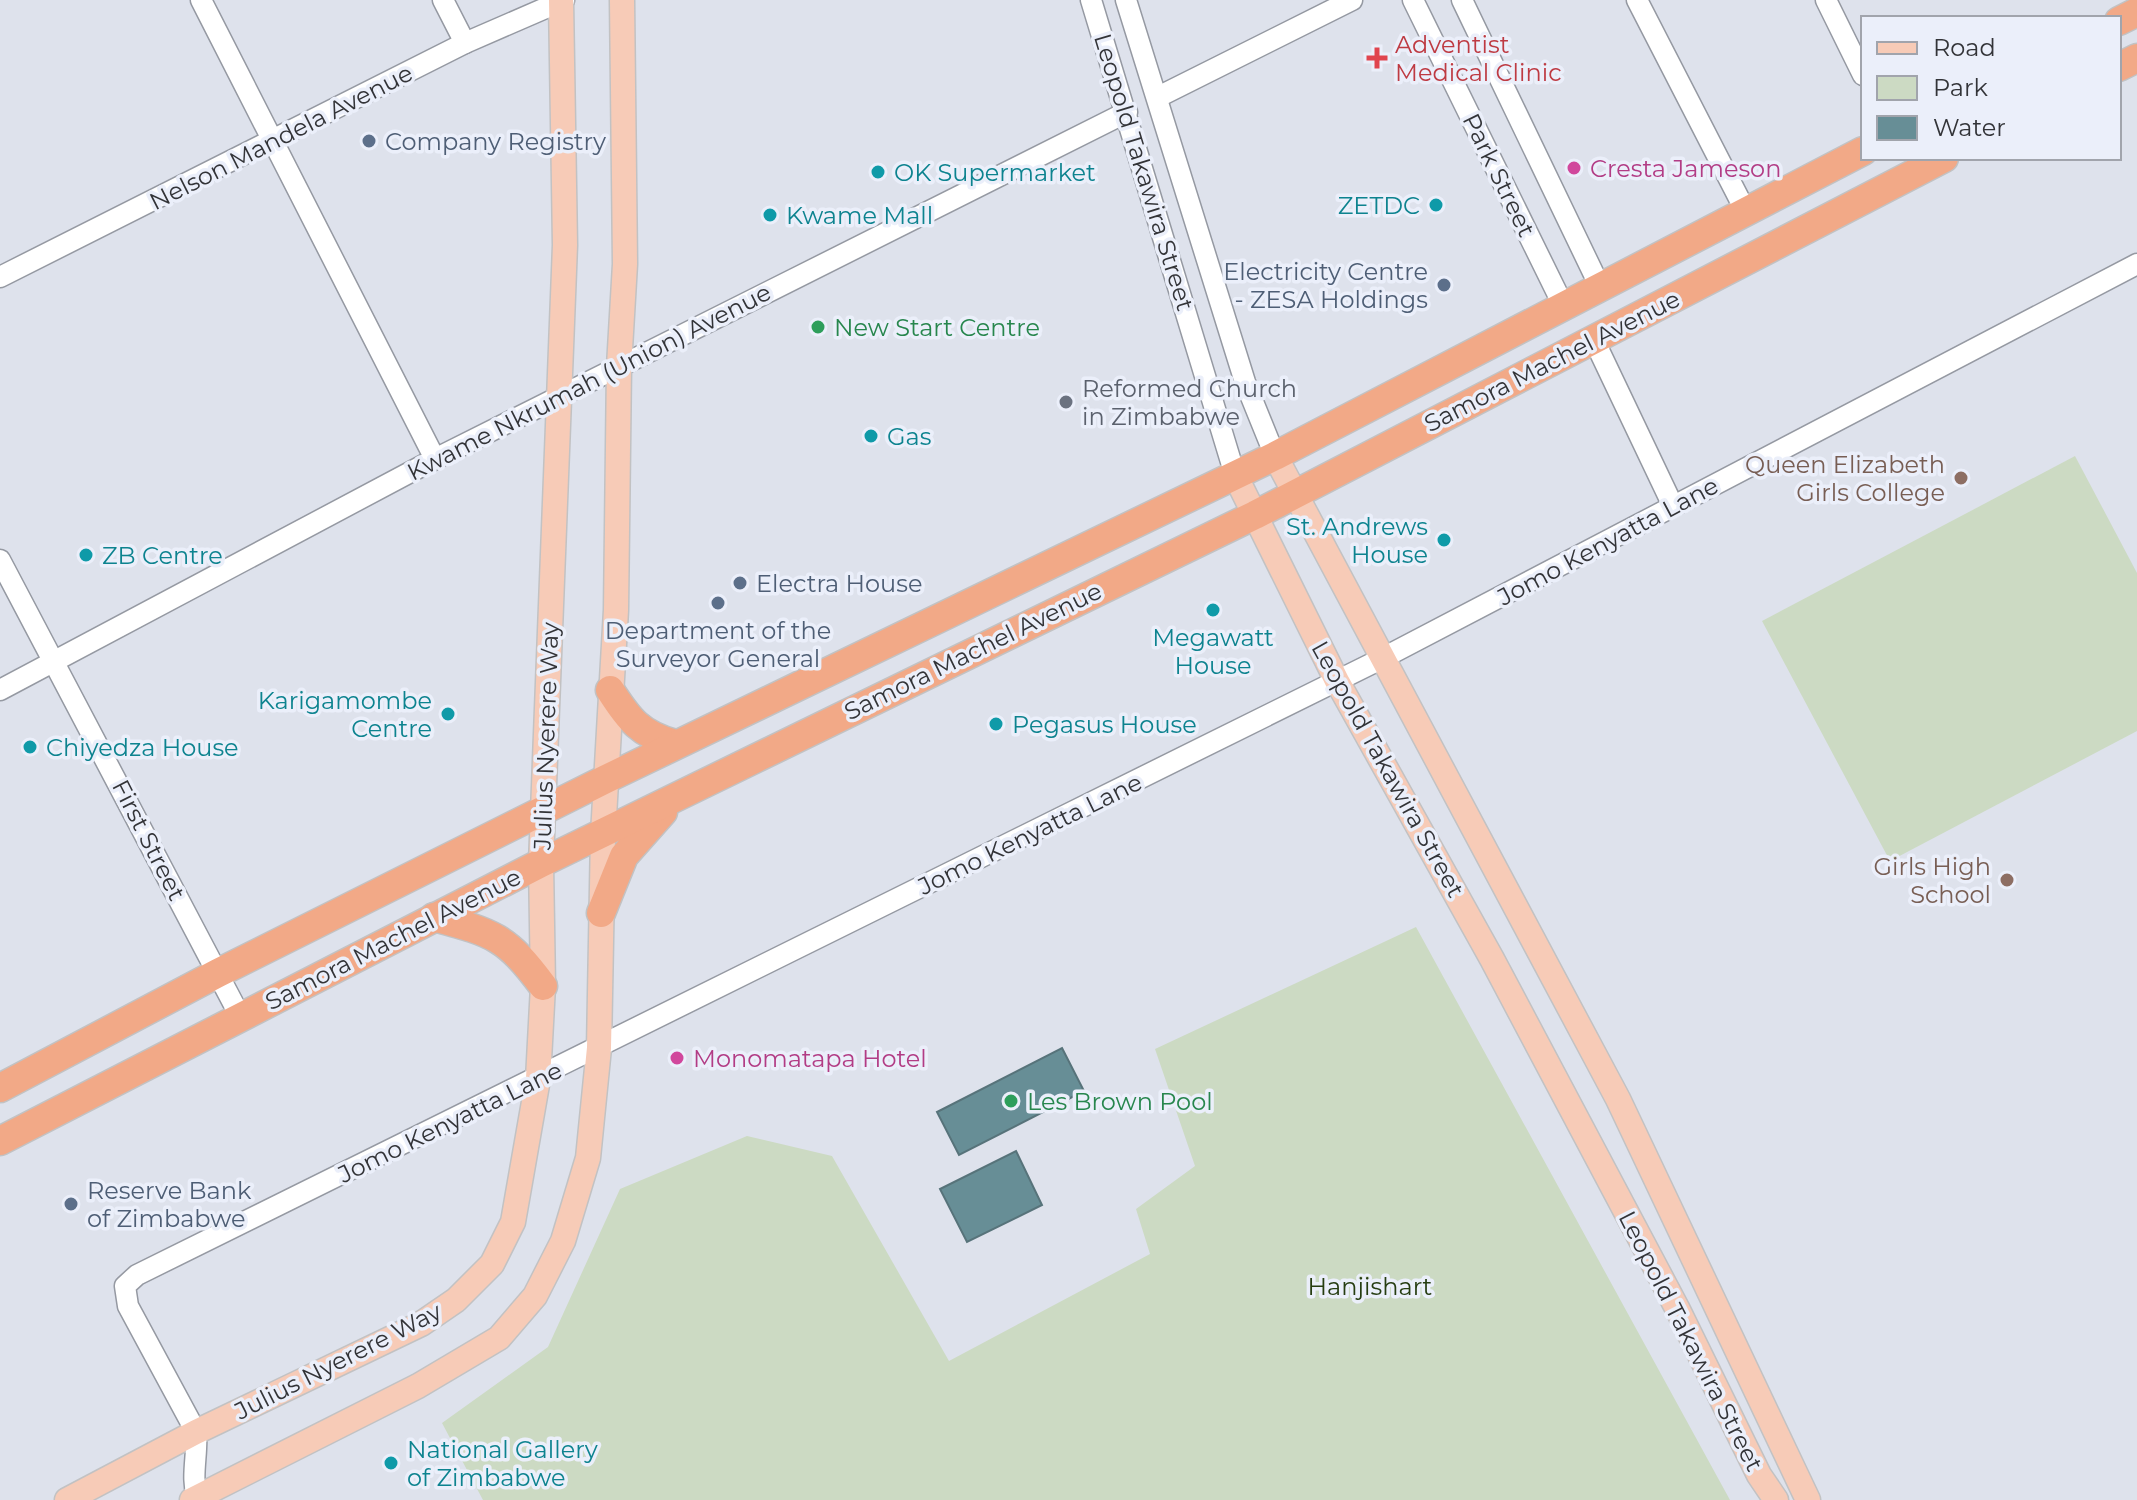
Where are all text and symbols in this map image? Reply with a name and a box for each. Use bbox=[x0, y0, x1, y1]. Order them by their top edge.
legend bbox=[1861, 16, 2121, 160]
street label: Leopold Takawira Street bbox=[1088, 30, 1200, 314]
place label: Adventist Medical Clinic bbox=[1395, 30, 1562, 87]
text: Road bbox=[1933, 33, 1996, 62]
marker: Adventist Medical Clinic bbox=[1366, 47, 1388, 69]
street label: Nelson Mandela Avenue bbox=[145, 58, 417, 216]
text: Park bbox=[1933, 73, 1988, 102]
street label: Park Street bbox=[1457, 109, 1541, 242]
text: Water bbox=[1933, 113, 2006, 142]
place label: Company Registry bbox=[385, 127, 606, 156]
marker: Company Registry bbox=[360, 132, 378, 150]
place label: Cresta Jameson bbox=[1590, 154, 1781, 183]
place label: OK Supermarket bbox=[894, 158, 1096, 187]
marker: Cresta Jameson bbox=[1565, 159, 1583, 177]
marker: OK Supermarket bbox=[869, 163, 887, 181]
place label: ZETDC bbox=[1338, 191, 1420, 220]
marker: ZETDC bbox=[1427, 196, 1445, 214]
place label: Kwame Mall bbox=[786, 201, 933, 230]
marker: Kwame Mall bbox=[761, 206, 779, 224]
place label: Electricity Centre - ZESA Holdings bbox=[1223, 257, 1428, 314]
marker: Electricity Centre - ZESA Holdings bbox=[1435, 276, 1453, 294]
street label: Kwame Nkrumah (Union) Avenue bbox=[402, 277, 776, 487]
street label: Samora Machel Avenue bbox=[1419, 284, 1685, 438]
place label: New Start Centre bbox=[834, 313, 1040, 342]
marker: New Start Centre bbox=[809, 318, 827, 336]
place label: Reformed Church in Zimbabwe bbox=[1082, 374, 1297, 431]
marker: Reformed Church in Zimbabwe bbox=[1057, 393, 1075, 411]
place label: Gas bbox=[887, 422, 931, 451]
marker: Gas bbox=[862, 427, 880, 445]
place label: Queen Elizabeth Girls College bbox=[1745, 450, 1945, 507]
marker: Queen Elizabeth Girls College bbox=[1952, 469, 1970, 487]
street label: Jomo Kenyatta Lane bbox=[1492, 471, 1723, 612]
place label: St. Andrews House bbox=[1286, 512, 1428, 569]
marker: St. Andrews House bbox=[1435, 531, 1453, 549]
place label: ZB Centre bbox=[102, 541, 223, 570]
marker: ZB Centre bbox=[77, 546, 95, 564]
place label: Electra House bbox=[756, 569, 922, 598]
marker: Electra House bbox=[731, 574, 749, 592]
street label: Samora Machel Avenue bbox=[839, 576, 1107, 726]
marker: Department of the Surveyor General bbox=[709, 594, 727, 612]
marker: Megawatt House bbox=[1204, 601, 1222, 619]
place label: Department of the Surveyor General bbox=[605, 616, 831, 673]
street label: Julius Nyerere Way bbox=[527, 622, 564, 851]
place label: Megawatt House bbox=[1152, 623, 1274, 680]
street label: Leopold Takawira Street bbox=[1305, 636, 1471, 902]
place label: Karigamombe Centre bbox=[258, 686, 432, 743]
marker: Karigamombe Centre bbox=[439, 705, 457, 723]
place label: Pegasus House bbox=[1012, 710, 1197, 739]
marker: Pegasus House bbox=[987, 715, 1005, 733]
place label: Chiyedza House bbox=[46, 733, 239, 762]
marker: Chiyedza House bbox=[21, 738, 39, 756]
street label: Jomo Kenyatta Lane bbox=[912, 767, 1147, 901]
street label: First Street bbox=[106, 775, 192, 905]
place label: Girls High School bbox=[1873, 852, 1991, 909]
street label: Samora Machel Avenue bbox=[260, 862, 526, 1016]
marker: Girls High School bbox=[1998, 871, 2016, 889]
place label: Monomatapa Hotel bbox=[693, 1044, 927, 1073]
marker: Monomatapa Hotel bbox=[668, 1049, 686, 1067]
street label: Jomo Kenyatta Lane bbox=[332, 1055, 567, 1189]
place label: Les Brown Pool bbox=[1027, 1087, 1213, 1116]
marker: Les Brown Pool bbox=[1002, 1092, 1020, 1110]
place label: Reserve Bank of Zimbabwe bbox=[87, 1176, 252, 1233]
marker: Reserve Bank of Zimbabwe bbox=[62, 1195, 80, 1213]
street label: Leopold Takawira Street bbox=[1613, 1206, 1769, 1476]
park label: Hanjishart bbox=[1308, 1272, 1433, 1301]
street label: Julius Nyerere Way bbox=[229, 1296, 446, 1426]
place label: National Gallery of Zimbabwe bbox=[407, 1435, 598, 1492]
marker: National Gallery of Zimbabwe bbox=[382, 1454, 400, 1472]

